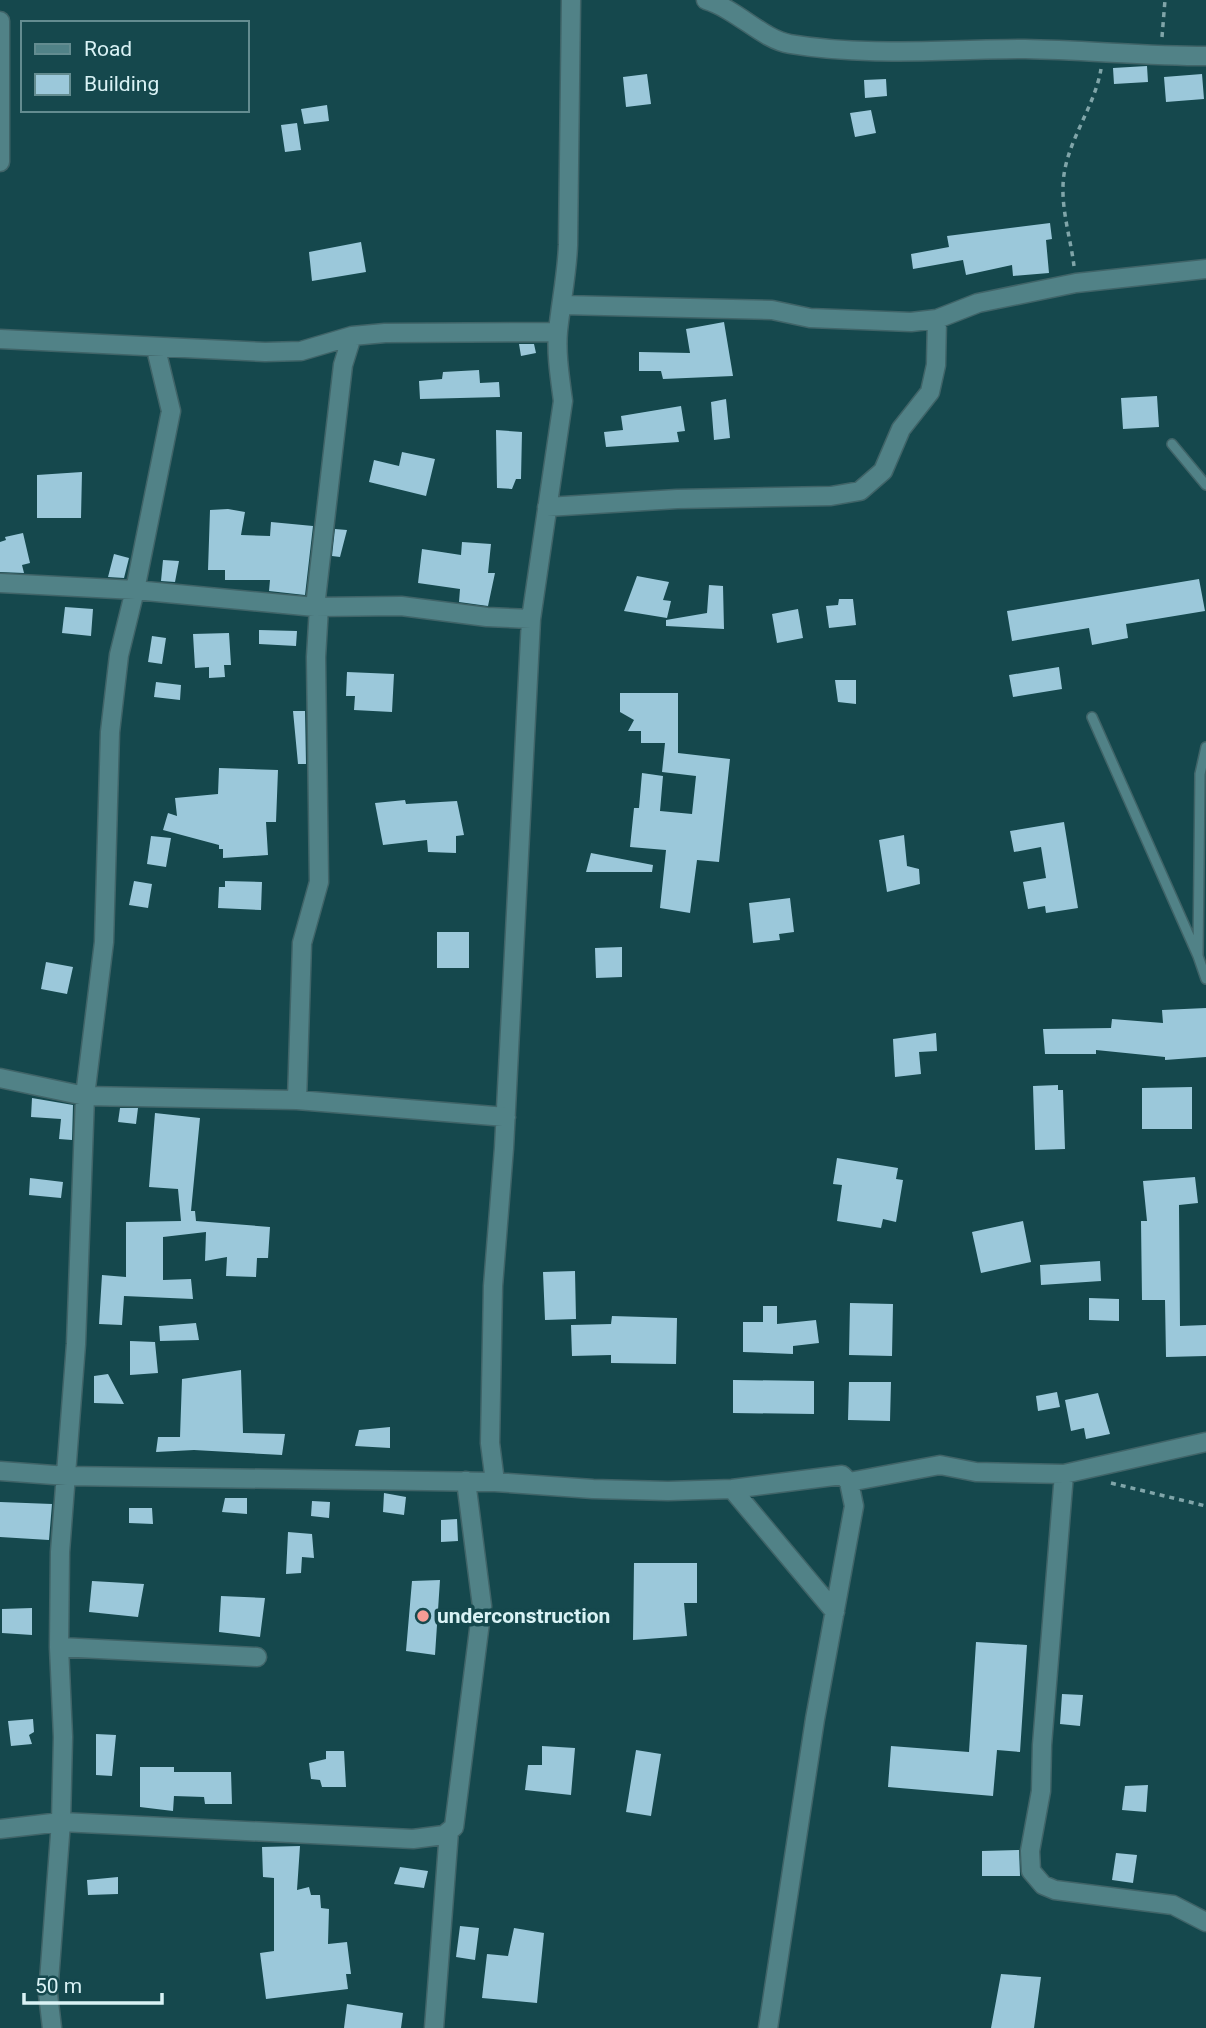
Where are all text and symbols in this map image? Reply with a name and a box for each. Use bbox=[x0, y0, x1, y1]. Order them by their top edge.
legend bbox=[21, 21, 248, 112]
text: Road bbox=[84, 37, 132, 61]
text: Building bbox=[84, 72, 159, 96]
place label: underconstruction bbox=[437, 1604, 610, 1628]
marker: underconstruction bbox=[415, 1608, 431, 1624]
scale bar bbox=[24, 1962, 163, 2006]
text: 50 m bbox=[35, 1974, 82, 1998]

